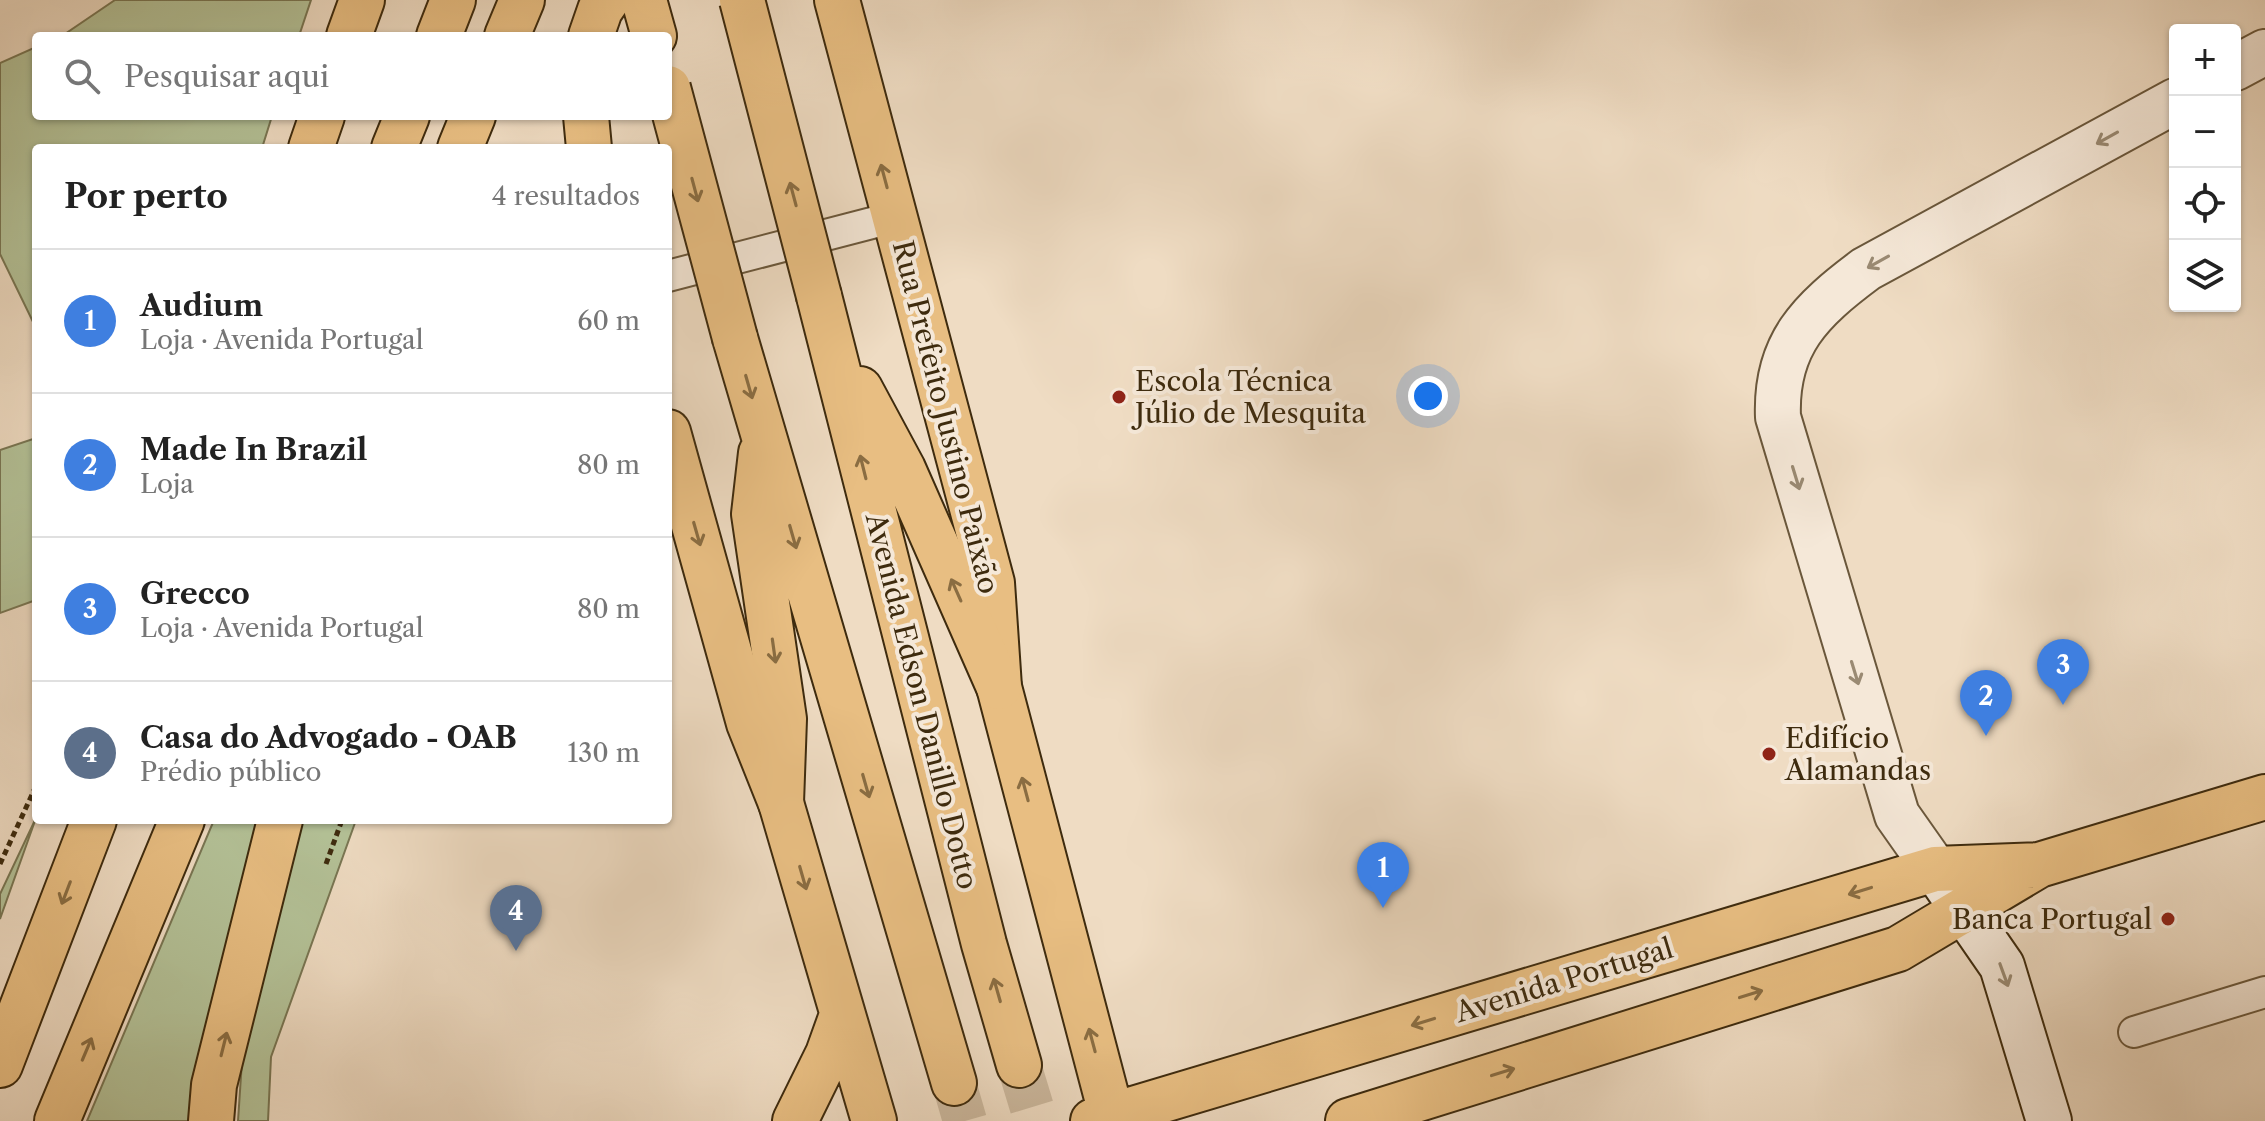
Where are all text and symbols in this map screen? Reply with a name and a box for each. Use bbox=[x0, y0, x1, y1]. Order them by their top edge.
map controls bbox=[2169, 24, 2241, 312]
button: + bbox=[2169, 24, 2241, 96]
search box bbox=[32, 32, 672, 120]
icon: search bbox=[60, 54, 104, 98]
text: Pesquisar aqui bbox=[124, 58, 329, 95]
button: − bbox=[2169, 96, 2241, 168]
one-way arrow bbox=[2095, 131, 2119, 146]
one-way arrow bbox=[876, 163, 891, 189]
button: locate bbox=[2169, 168, 2241, 240]
text: Por perto bbox=[64, 175, 228, 217]
one-way arrow bbox=[689, 177, 704, 203]
text: 4 resultados bbox=[492, 180, 640, 212]
one-way arrow bbox=[784, 181, 799, 207]
street label: Rua Prefeito Justino Paixão bbox=[886, 237, 1006, 597]
button: layers bbox=[2169, 240, 2241, 312]
one-way arrow bbox=[1867, 255, 1891, 271]
text: Audium bbox=[140, 287, 263, 324]
text: 1 bbox=[84, 305, 96, 337]
text: 60 m bbox=[577, 305, 640, 337]
text: Loja · Avenida Portugal bbox=[140, 324, 423, 356]
place label: Escola Técnica Júlio de Mesquita bbox=[1131, 364, 1366, 430]
one-way arrow bbox=[742, 373, 757, 399]
your location bbox=[1408, 376, 1448, 416]
marker: Escola Técnica Júlio de Mesquita bbox=[1110, 388, 1128, 406]
text: Made In Brazil bbox=[140, 431, 367, 468]
text: 2 bbox=[82, 449, 98, 481]
text: 80 m bbox=[577, 449, 640, 481]
one-way arrow bbox=[855, 455, 870, 481]
one-way arrow bbox=[1790, 465, 1804, 490]
text: Loja bbox=[140, 468, 194, 500]
street label: Avenida Edson Danillo Dotto bbox=[859, 508, 985, 893]
one-way arrow bbox=[690, 521, 705, 547]
one-way arrow bbox=[786, 523, 801, 549]
text: Grecco bbox=[140, 575, 250, 612]
one-way arrow bbox=[948, 578, 963, 603]
text: 3 bbox=[83, 593, 97, 625]
text: 80 m bbox=[577, 593, 640, 625]
text: Loja · Avenida Portugal bbox=[140, 612, 423, 644]
one-way arrow bbox=[767, 638, 782, 663]
pin: 3 bbox=[2037, 639, 2089, 705]
one-way arrow bbox=[1848, 660, 1863, 686]
pin: 2 bbox=[1960, 670, 2012, 736]
text: Casa do Advogado - OAB bbox=[140, 719, 517, 756]
place label: Edifício Alamandas bbox=[1784, 721, 1931, 787]
text: 4 bbox=[82, 737, 98, 769]
text: 130 m bbox=[567, 737, 640, 769]
marker: Edifício Alamandas bbox=[1760, 745, 1778, 763]
text: Prédio público bbox=[140, 756, 322, 788]
one-way arrow bbox=[860, 773, 874, 798]
one-way arrow bbox=[1017, 776, 1032, 802]
pin: 1 bbox=[1357, 842, 1409, 908]
one-way arrow bbox=[796, 864, 811, 890]
one-way arrow bbox=[58, 880, 72, 905]
one-way arrow bbox=[1847, 884, 1873, 899]
pin: 4 bbox=[490, 885, 542, 951]
place label: Banca Portugal bbox=[1952, 902, 2152, 936]
marker: Banca Portugal bbox=[2159, 910, 2177, 928]
street label: Avenida Portugal bbox=[1450, 931, 1677, 1030]
one-way arrow bbox=[1998, 962, 2012, 987]
one-way arrow bbox=[989, 978, 1004, 1004]
one-way arrow bbox=[1738, 986, 1763, 1001]
one-way arrow bbox=[1411, 1015, 1437, 1030]
one-way arrow bbox=[1083, 1028, 1098, 1053]
one-way arrow bbox=[218, 1032, 233, 1058]
one-way arrow bbox=[81, 1037, 96, 1062]
one-way arrow bbox=[1490, 1064, 1515, 1079]

